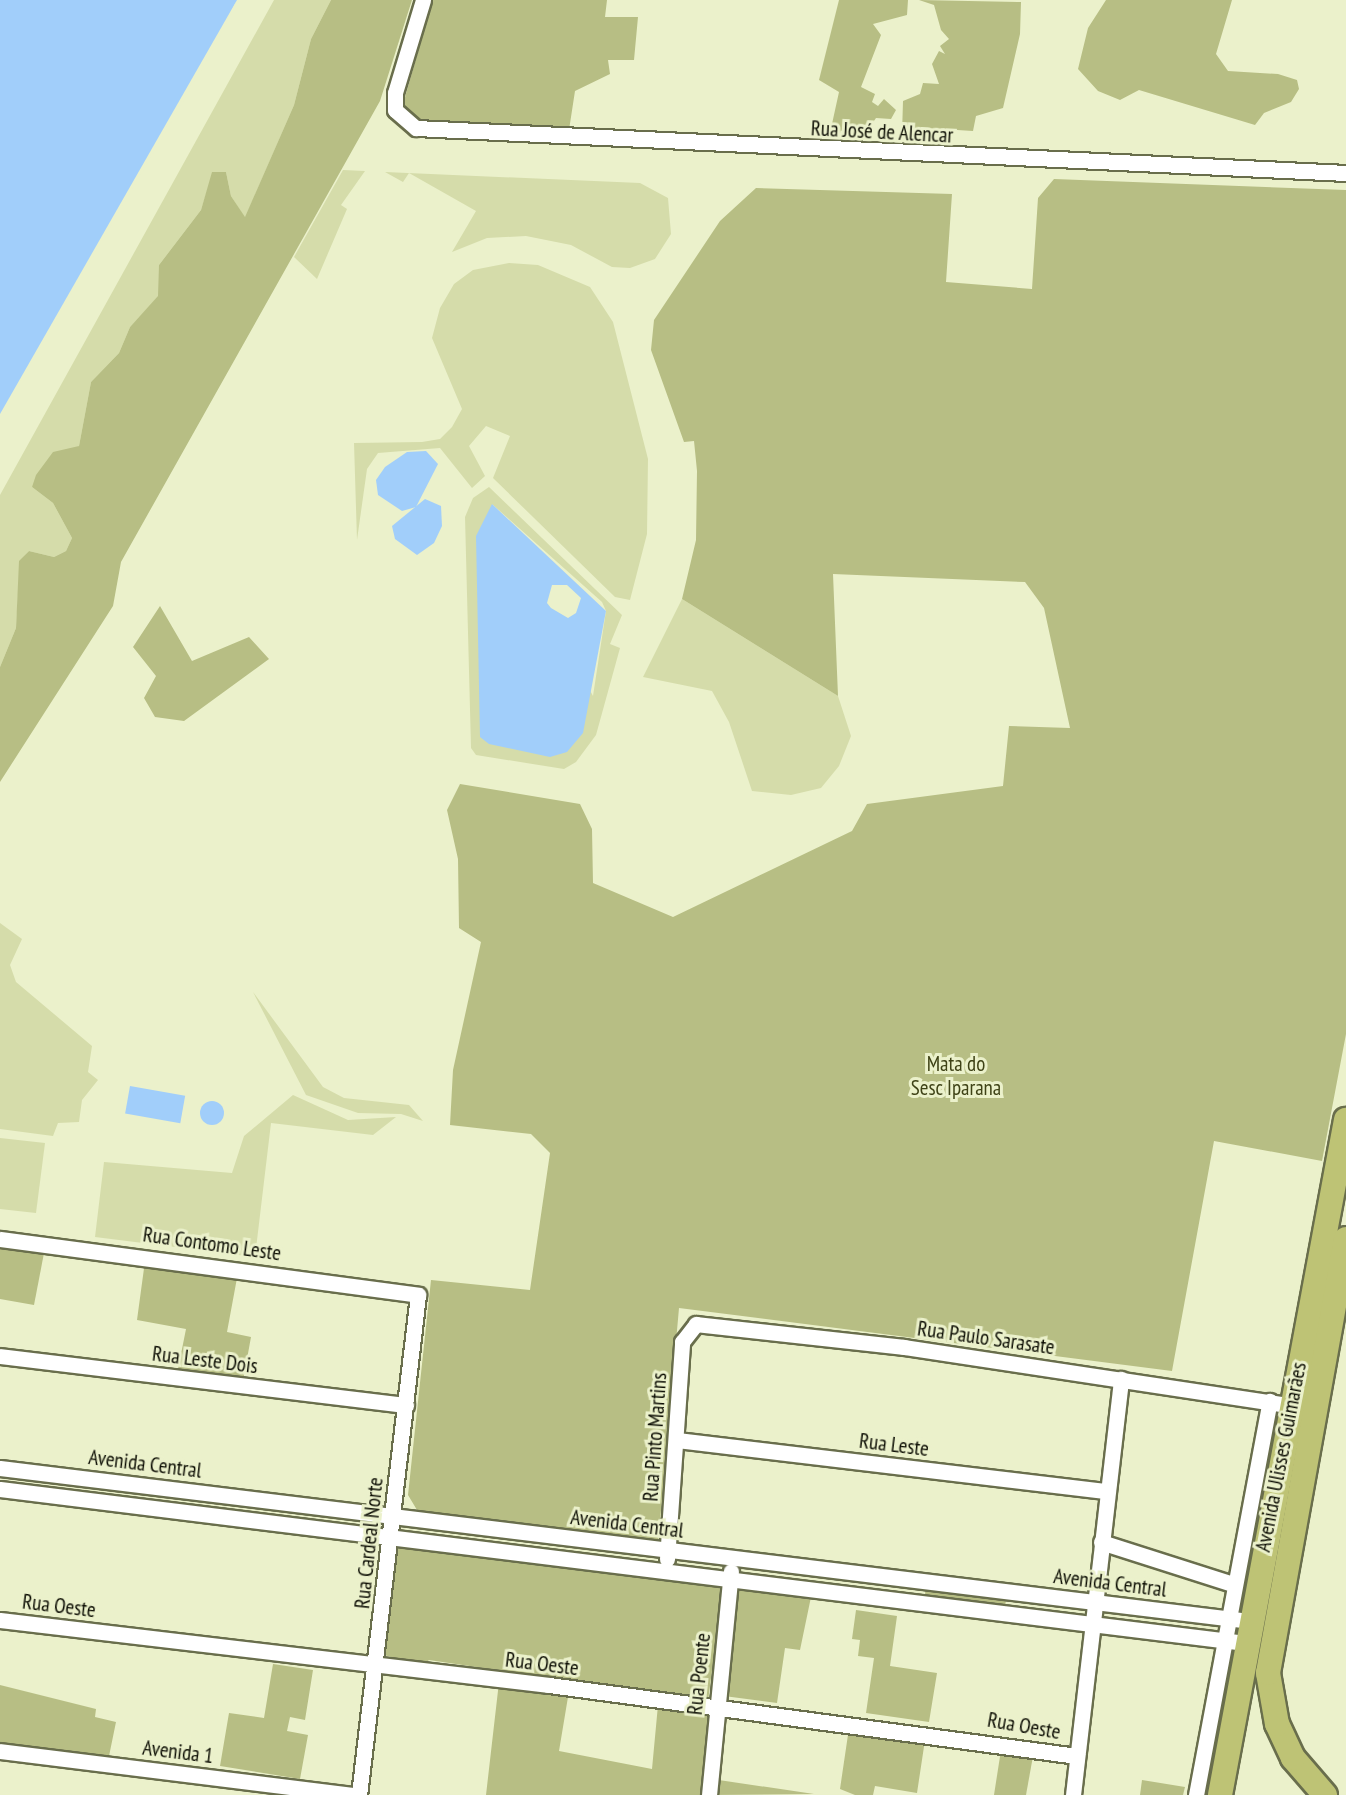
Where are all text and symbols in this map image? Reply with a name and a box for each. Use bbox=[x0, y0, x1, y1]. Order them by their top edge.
street label: Rua José de Alencar bbox=[810, 116, 954, 148]
park label: Mata do Sesc Iparana bbox=[911, 1051, 1001, 1101]
street label: Rua Contomo Leste bbox=[141, 1222, 283, 1266]
street label: Rua Paulo Sarasate bbox=[916, 1316, 1056, 1360]
street label: Rua Leste Dois bbox=[151, 1341, 259, 1379]
street label: Avenida Ulisses Guimarães bbox=[1250, 1360, 1312, 1554]
street label: Rua Pinto Martins bbox=[638, 1372, 672, 1502]
street label: Rua Leste bbox=[858, 1428, 930, 1462]
street label: Avenida Central bbox=[87, 1445, 203, 1483]
street label: Rua Cardeal Norte bbox=[350, 1476, 388, 1610]
street label: Avenida Central bbox=[569, 1505, 685, 1543]
street label: Avenida Central bbox=[1052, 1564, 1168, 1602]
street label: Rua Oeste bbox=[21, 1589, 97, 1623]
street label: Rua Poente bbox=[682, 1632, 716, 1716]
street label: Rua Oeste bbox=[504, 1647, 580, 1681]
street label: Rua Oeste bbox=[986, 1707, 1062, 1745]
street label: Avenida 1 bbox=[141, 1735, 215, 1769]

